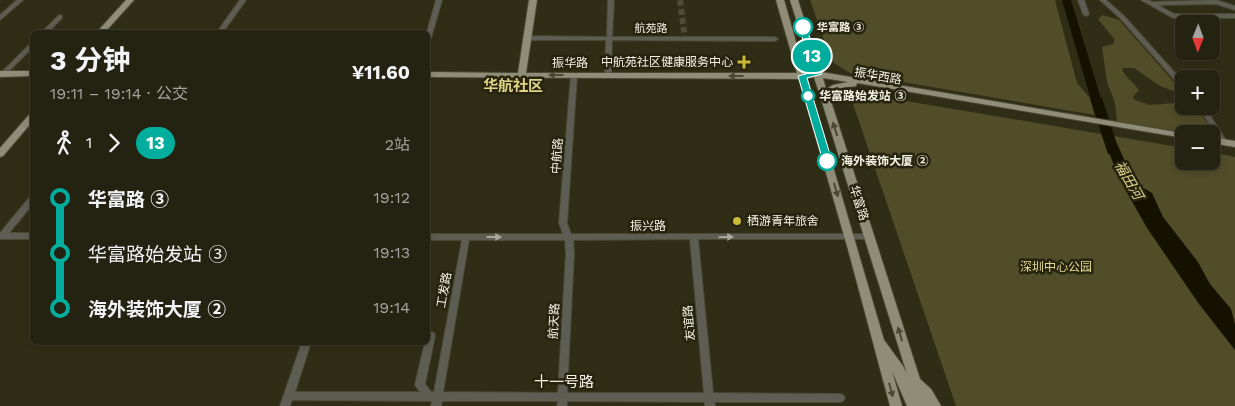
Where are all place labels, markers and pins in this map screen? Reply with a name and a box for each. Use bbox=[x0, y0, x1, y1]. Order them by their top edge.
marker: 华富路 ③ bbox=[793, 17, 813, 37]
place label: 华富路 ③ bbox=[817, 21, 864, 34]
place label: 中航苑社区健康服务中心 bbox=[601, 55, 733, 69]
marker: 中航苑社区健康服务中心 bbox=[737, 55, 751, 69]
marker: 华富路始发站 ③ bbox=[801, 89, 815, 103]
place label: 华富路始发站 ③ bbox=[819, 89, 906, 103]
marker: 海外装饰大厦 ② bbox=[817, 151, 837, 171]
place label: 海外装饰大厦 ② bbox=[841, 154, 928, 168]
place label: 栖游青年旅舍 bbox=[747, 214, 819, 228]
marker: 栖游青年旅舍 bbox=[731, 215, 743, 227]

